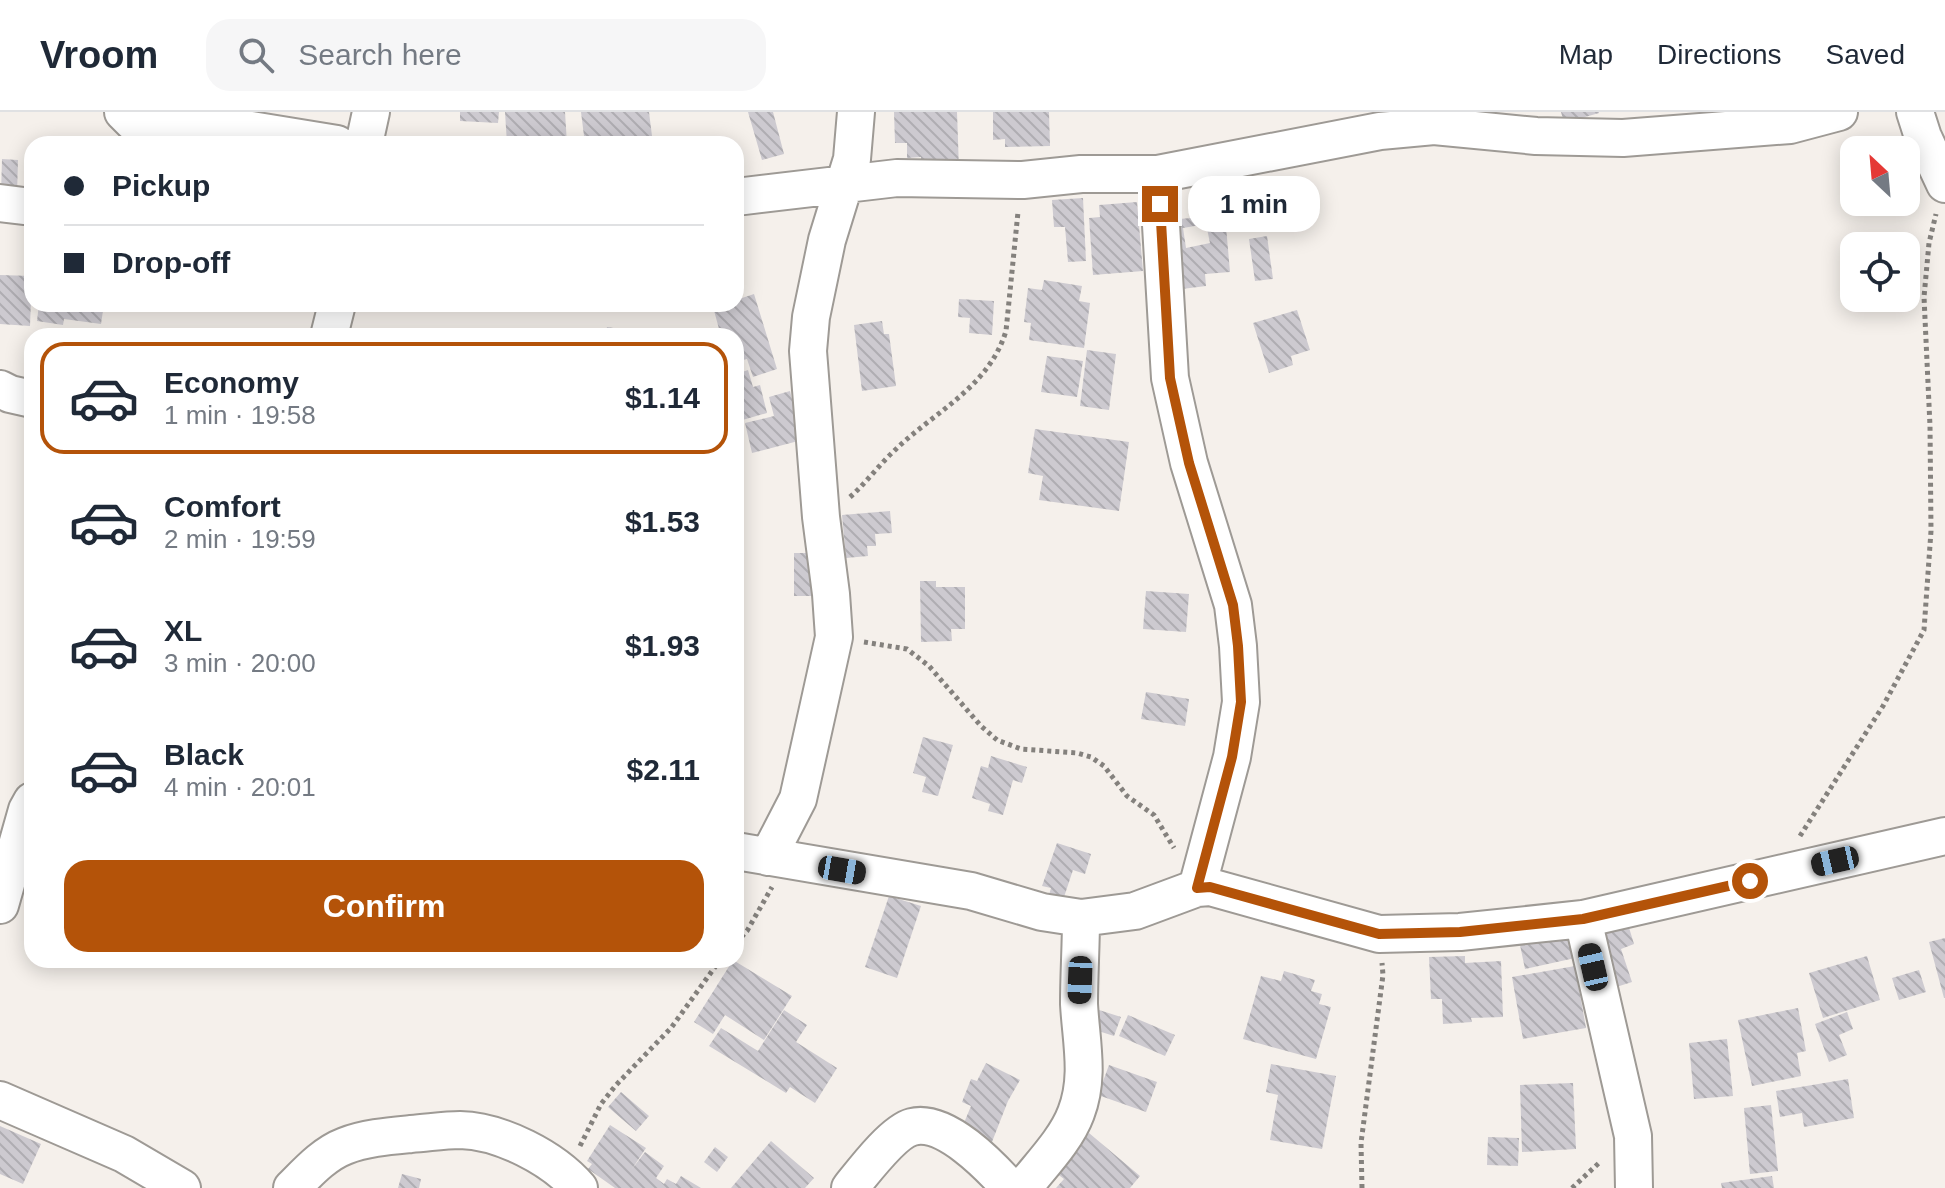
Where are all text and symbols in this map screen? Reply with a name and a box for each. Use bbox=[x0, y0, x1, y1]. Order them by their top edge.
search box bbox=[206, 19, 766, 91]
icon: search bbox=[234, 33, 278, 77]
text: Vroom bbox=[40, 34, 158, 76]
text: Search here bbox=[298, 38, 462, 71]
text: Map bbox=[1559, 39, 1613, 70]
text: Directions bbox=[1657, 39, 1782, 70]
text: Saved bbox=[1826, 39, 1905, 70]
north arrow bbox=[1840, 136, 1920, 216]
map controls bbox=[1840, 136, 1920, 312]
text: Pickup bbox=[112, 169, 210, 202]
callout: 1 min bbox=[1188, 176, 1320, 232]
route end bbox=[1142, 186, 1178, 222]
text: 1 min bbox=[1220, 189, 1288, 219]
button: locate bbox=[1840, 232, 1920, 312]
text: Drop-off bbox=[112, 246, 230, 279]
icon: car bbox=[68, 362, 140, 434]
text: Economy bbox=[164, 366, 299, 399]
text: $1.14 bbox=[625, 381, 700, 414]
text: 1 min · 19:58 bbox=[164, 400, 316, 430]
icon: car bbox=[68, 486, 140, 558]
text: Comfort bbox=[164, 490, 281, 523]
text: $1.53 bbox=[625, 505, 700, 538]
text: 2 min · 19:59 bbox=[164, 524, 316, 554]
icon: car bbox=[68, 610, 140, 682]
text: XL bbox=[164, 614, 202, 647]
text: $1.93 bbox=[625, 629, 700, 662]
text: 3 min · 20:00 bbox=[164, 648, 316, 678]
icon: car bbox=[68, 734, 140, 806]
text: Black bbox=[164, 738, 244, 771]
text: $2.11 bbox=[627, 753, 700, 786]
text: 4 min · 20:01 bbox=[164, 772, 316, 802]
car bbox=[1809, 844, 1861, 878]
car bbox=[816, 854, 868, 886]
button: Confirm bbox=[64, 860, 704, 952]
route start bbox=[1732, 863, 1768, 899]
car bbox=[1576, 941, 1610, 993]
car bbox=[1067, 956, 1093, 1004]

